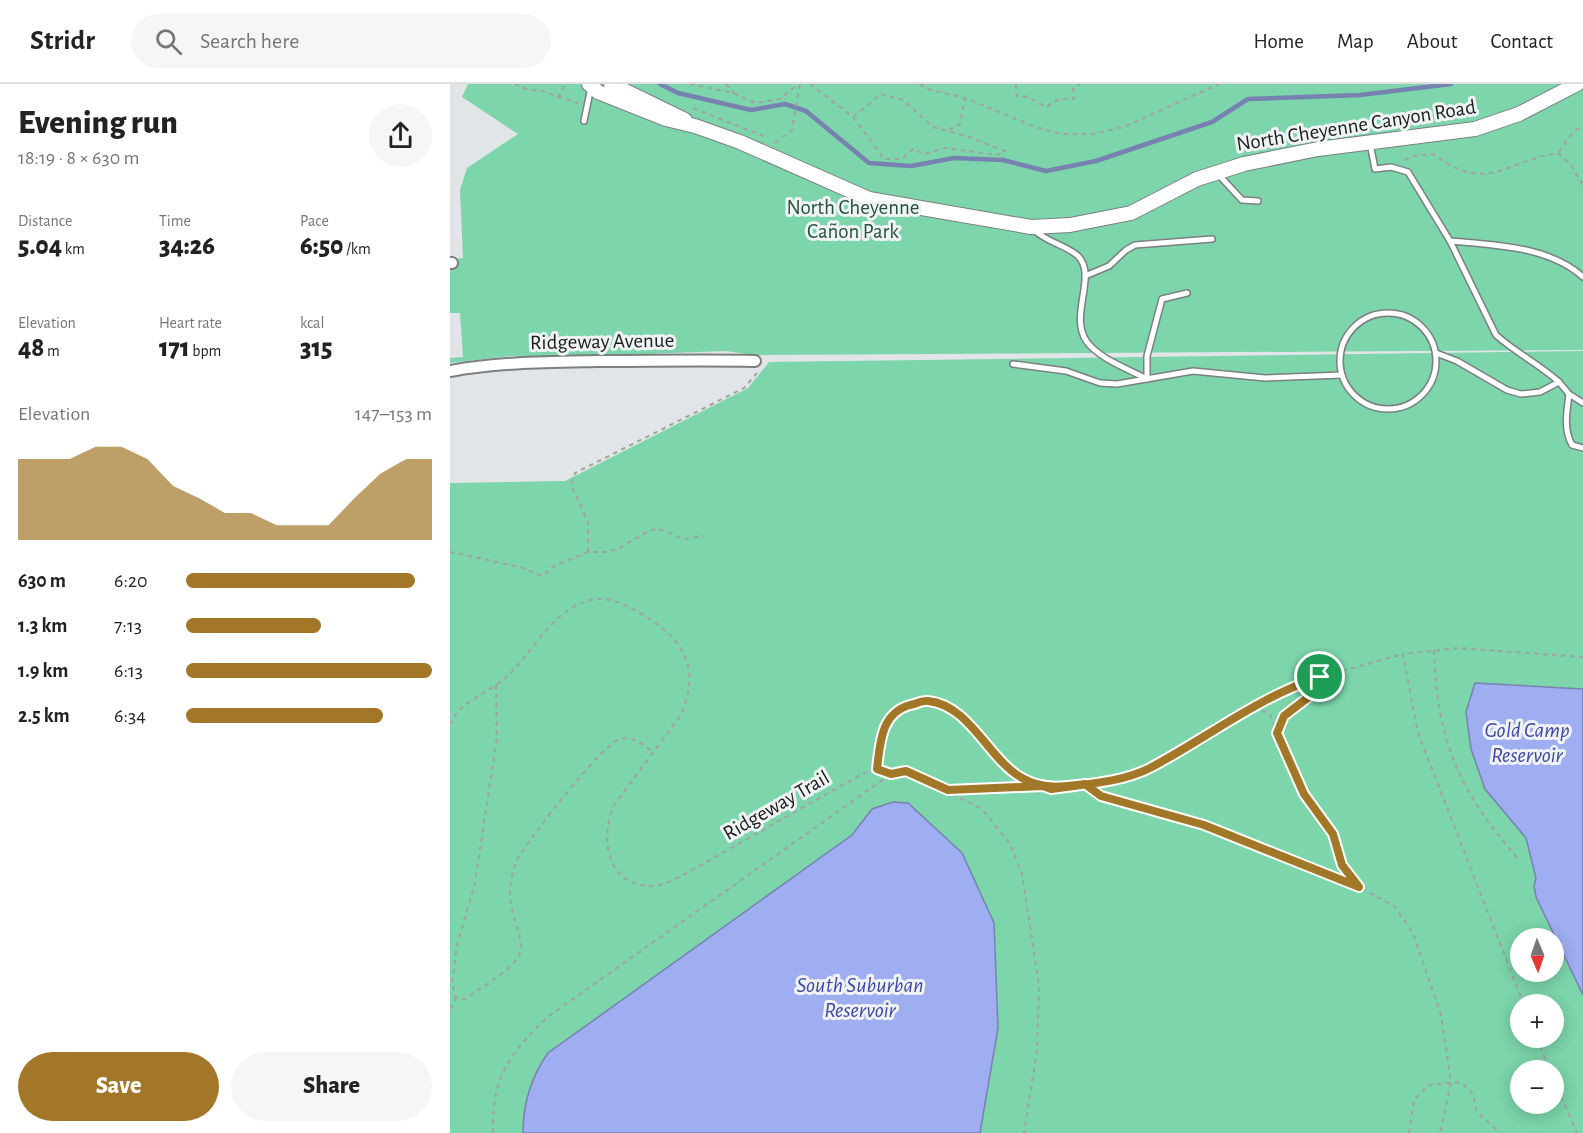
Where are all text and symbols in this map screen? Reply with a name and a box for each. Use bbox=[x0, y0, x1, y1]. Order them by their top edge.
search box bbox=[131, 14, 551, 68]
icon: search bbox=[152, 25, 185, 58]
text: Stridr bbox=[30, 27, 95, 55]
text: Search here bbox=[200, 30, 299, 52]
text: Home bbox=[1253, 31, 1304, 52]
text: Map bbox=[1337, 31, 1374, 52]
text: About bbox=[1407, 31, 1457, 52]
text: Contact bbox=[1490, 31, 1553, 52]
street label: North Cheyenne Canyon Road bbox=[1235, 96, 1477, 155]
button: share bbox=[369, 104, 432, 167]
text: Evening run bbox=[18, 107, 178, 140]
text: 18:19 · 8 × 630 m bbox=[18, 148, 140, 168]
park label: North Cheyenne Cañon Park bbox=[787, 197, 919, 242]
text: Distance bbox=[18, 213, 72, 229]
text: Time bbox=[159, 213, 191, 229]
text: Pace bbox=[300, 213, 329, 229]
text: 5.04 bbox=[18, 233, 62, 259]
text: 34:26 bbox=[159, 233, 215, 259]
text: 6:50 bbox=[300, 233, 344, 259]
text: km bbox=[62, 241, 85, 257]
text: /km bbox=[344, 241, 371, 257]
text: Elevation bbox=[18, 315, 76, 331]
text: Heart rate bbox=[159, 315, 222, 331]
text: kcal bbox=[300, 315, 324, 331]
street label: Ridgeway Avenue bbox=[530, 330, 674, 353]
text: 48 bbox=[18, 335, 44, 361]
text: 171 bbox=[159, 335, 190, 361]
text: 315 bbox=[300, 335, 332, 361]
text: m bbox=[44, 343, 60, 359]
text: bpm bbox=[190, 343, 221, 359]
text: Elevation bbox=[18, 404, 90, 424]
text: 147–153 m bbox=[355, 404, 432, 424]
text: 630 m bbox=[18, 571, 66, 591]
text: 6:20 bbox=[114, 571, 148, 591]
text: 1.3 km bbox=[18, 616, 67, 636]
text: 7:13 bbox=[114, 616, 142, 636]
pin bbox=[1294, 651, 1345, 702]
icon: arrive bbox=[1303, 660, 1336, 693]
text: 1.9 km bbox=[18, 661, 69, 681]
text: 6:13 bbox=[114, 661, 143, 681]
text: 2.5 km bbox=[18, 706, 70, 726]
text: 6:34 bbox=[114, 706, 146, 726]
water label: Gold Camp Reservoir bbox=[1484, 719, 1570, 766]
street label: Ridgeway Trail bbox=[720, 767, 833, 844]
north arrow bbox=[1510, 928, 1564, 982]
map controls bbox=[1510, 928, 1564, 1114]
water label: South Suburban Reservoir bbox=[797, 974, 923, 1021]
button: + bbox=[1510, 994, 1564, 1048]
button: Save bbox=[18, 1052, 219, 1121]
button: Share bbox=[231, 1052, 432, 1121]
button: − bbox=[1510, 1060, 1564, 1114]

